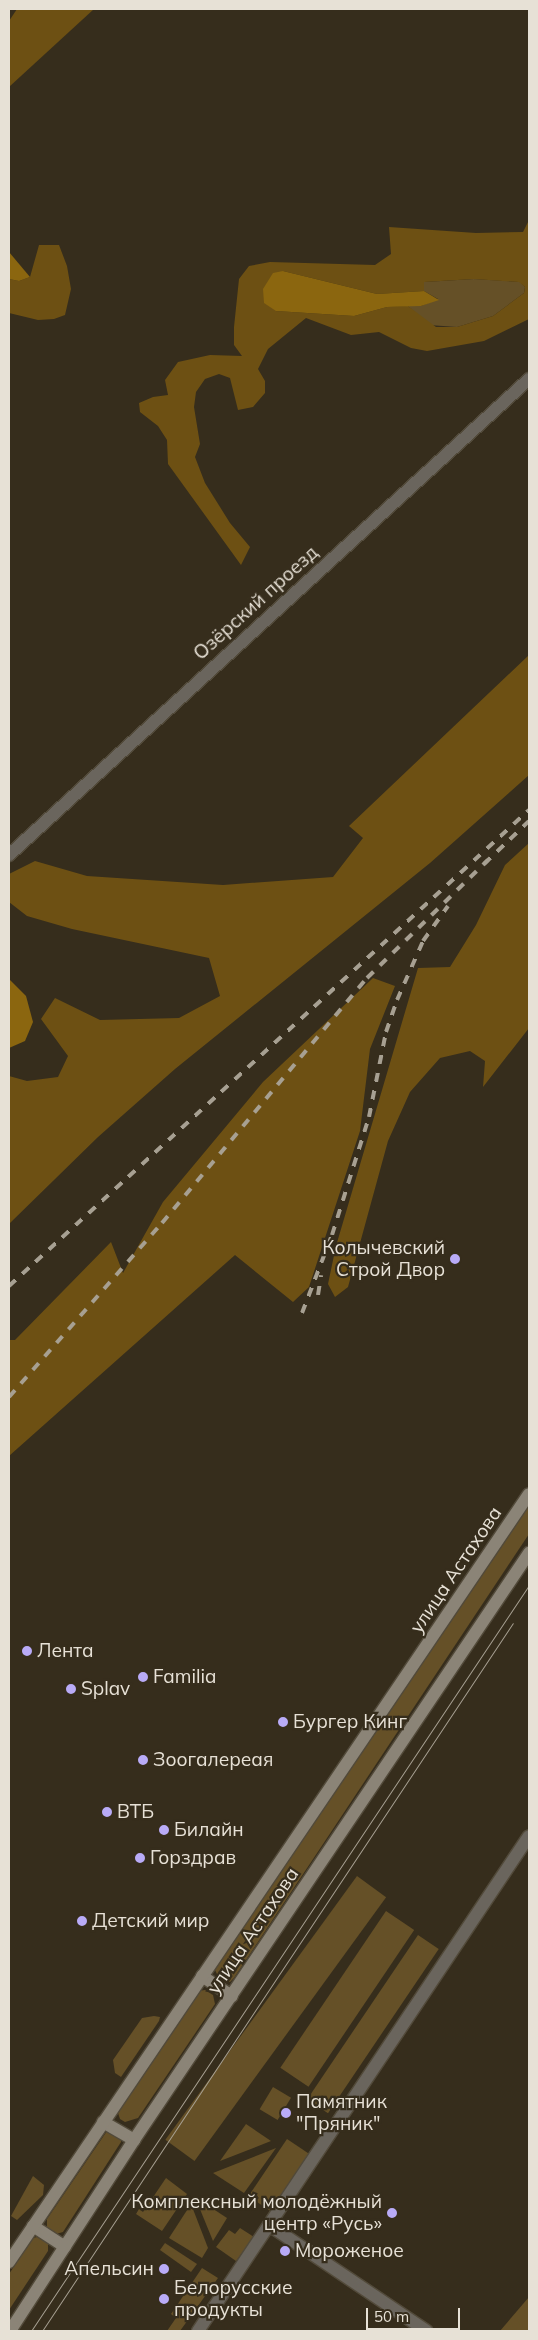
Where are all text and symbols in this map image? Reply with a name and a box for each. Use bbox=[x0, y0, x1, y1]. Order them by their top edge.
street label: Озёрский проезд bbox=[189, 541, 323, 665]
place label: Колычевский Строй Двор bbox=[322, 1237, 445, 1281]
marker: Колычевский Строй Двор bbox=[449, 1253, 461, 1265]
street label: улица Астахова bbox=[405, 1502, 507, 1638]
place label: Лента bbox=[37, 1640, 94, 1662]
marker: Лента bbox=[21, 1645, 33, 1657]
place label: Familia bbox=[153, 1666, 216, 1688]
marker: Familia bbox=[137, 1671, 149, 1683]
place label: Splav bbox=[81, 1678, 130, 1700]
marker: Splav bbox=[65, 1683, 77, 1695]
place label: Бургер Кинг bbox=[293, 1711, 407, 1733]
marker: Бургер Кинг bbox=[277, 1716, 289, 1728]
place label: Зоогалереая bbox=[153, 1749, 273, 1771]
marker: Зоогалереая bbox=[137, 1754, 149, 1766]
place label: ВТБ bbox=[117, 1801, 154, 1823]
marker: ВТБ bbox=[101, 1806, 113, 1818]
place label: Билайн bbox=[174, 1819, 244, 1841]
marker: Билайн bbox=[158, 1824, 170, 1836]
place label: Горздрав bbox=[150, 1847, 236, 1869]
marker: Горздрав bbox=[134, 1852, 146, 1864]
street label: улица Астахова bbox=[202, 1863, 304, 1999]
place label: Детский мир bbox=[92, 1910, 209, 1932]
marker: Детский мир bbox=[76, 1915, 88, 1927]
place label: Памятник "Пряник" bbox=[296, 2091, 387, 2135]
marker: Памятник "Пряник" bbox=[280, 2107, 292, 2119]
place label: Комплексный молодёжный центр «Русь» bbox=[131, 2191, 382, 2235]
marker: Комплексный молодёжный центр «Русь» bbox=[386, 2207, 398, 2219]
place label: Мороженое bbox=[295, 2240, 404, 2262]
marker: Мороженое bbox=[279, 2245, 291, 2257]
place label: Апельсин bbox=[64, 2258, 154, 2280]
marker: Апельсин bbox=[158, 2263, 170, 2275]
place label: Белорусские продукты bbox=[174, 2277, 292, 2321]
marker: Белорусские продукты bbox=[158, 2293, 170, 2305]
scale bar bbox=[368, 2298, 462, 2330]
text: 50 m bbox=[374, 2307, 409, 2326]

